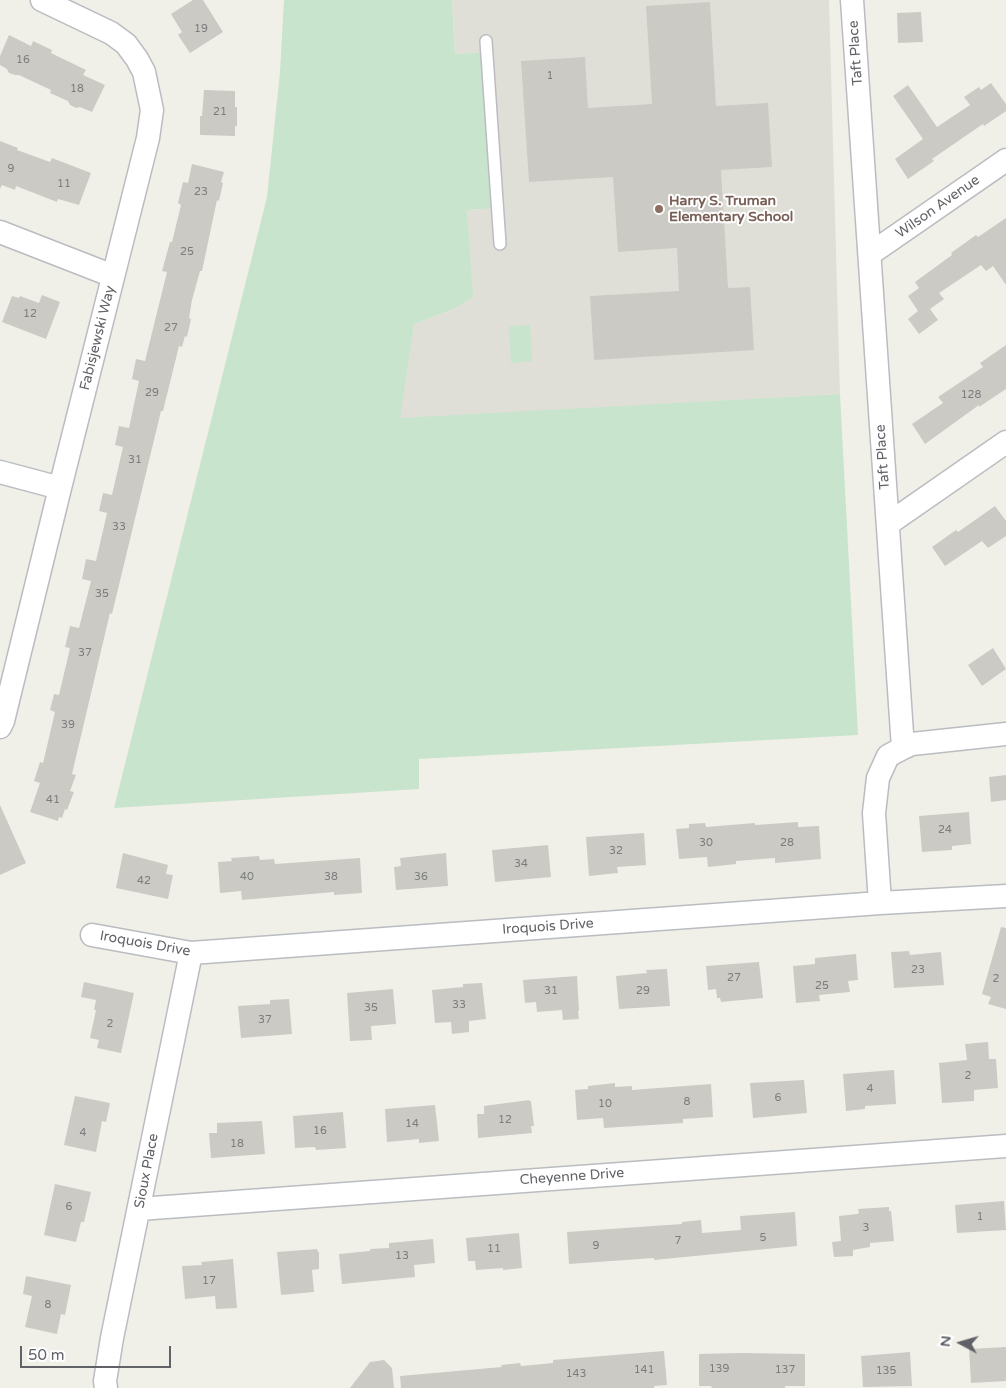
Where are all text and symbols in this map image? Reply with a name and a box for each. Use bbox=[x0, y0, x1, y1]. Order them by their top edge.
street label: Taft Place bbox=[845, 20, 867, 86]
house number: 19 bbox=[194, 22, 208, 36]
house number: 16 bbox=[16, 53, 30, 67]
house number: 1 bbox=[547, 69, 553, 83]
house number: 18 bbox=[70, 82, 84, 96]
house number: 21 bbox=[213, 105, 227, 119]
house number: 9 bbox=[8, 162, 14, 176]
street label: Wilson Avenue bbox=[893, 172, 983, 242]
house number: 11 bbox=[57, 177, 71, 191]
house number: 23 bbox=[194, 185, 208, 199]
place label: Harry S. Truman Elementary School bbox=[669, 193, 793, 226]
marker: Harry S. Truman Elementary School bbox=[653, 203, 665, 215]
house number: 25 bbox=[180, 245, 194, 259]
street label: Fabisjewski Way bbox=[77, 284, 119, 392]
house number: 12 bbox=[23, 307, 37, 321]
house number: 27 bbox=[164, 321, 178, 335]
house number: 29 bbox=[145, 386, 159, 400]
house number: 128 bbox=[961, 388, 981, 402]
street label: Taft Place bbox=[872, 424, 894, 490]
house number: 31 bbox=[128, 453, 142, 467]
house number: 33 bbox=[112, 520, 126, 534]
house number: 35 bbox=[95, 587, 109, 601]
house number: 37 bbox=[78, 646, 92, 660]
house number: 39 bbox=[61, 718, 75, 732]
house number: 41 bbox=[46, 793, 60, 807]
house number: 24 bbox=[938, 823, 952, 837]
house number: 30 bbox=[699, 836, 713, 850]
house number: 28 bbox=[780, 836, 794, 850]
house number: 32 bbox=[609, 844, 623, 858]
house number: 34 bbox=[514, 857, 528, 871]
house number: 40 bbox=[240, 870, 254, 884]
house number: 38 bbox=[324, 870, 338, 884]
house number: 36 bbox=[414, 870, 428, 884]
house number: 42 bbox=[137, 874, 151, 888]
street label: Iroquois Drive bbox=[502, 915, 594, 939]
street label: Iroquois Drive bbox=[98, 928, 192, 960]
house number: 23 bbox=[911, 963, 925, 977]
house number: 27 bbox=[727, 971, 741, 985]
house number: 2 bbox=[993, 972, 999, 986]
house number: 25 bbox=[815, 979, 829, 993]
house number: 31 bbox=[544, 984, 558, 998]
house number: 29 bbox=[636, 984, 650, 998]
house number: 33 bbox=[452, 998, 466, 1012]
house number: 35 bbox=[364, 1001, 378, 1015]
house number: 37 bbox=[258, 1013, 272, 1027]
house number: 2 bbox=[107, 1017, 113, 1031]
house number: 2 bbox=[965, 1069, 971, 1083]
house number: 4 bbox=[867, 1082, 873, 1096]
house number: 6 bbox=[775, 1091, 781, 1105]
house number: 8 bbox=[684, 1095, 690, 1109]
house number: 10 bbox=[598, 1097, 612, 1111]
house number: 12 bbox=[498, 1113, 512, 1127]
house number: 14 bbox=[405, 1117, 419, 1131]
house number: 16 bbox=[313, 1124, 327, 1138]
house number: 4 bbox=[80, 1126, 86, 1140]
street label: Sioux Place bbox=[131, 1132, 163, 1210]
house number: 18 bbox=[230, 1137, 244, 1151]
street label: Cheyenne Drive bbox=[519, 1165, 625, 1189]
house number: 6 bbox=[66, 1200, 72, 1214]
house number: 1 bbox=[977, 1210, 983, 1224]
house number: 3 bbox=[863, 1221, 869, 1235]
house number: 5 bbox=[760, 1231, 766, 1245]
house number: 7 bbox=[675, 1234, 681, 1248]
house number: 9 bbox=[593, 1239, 599, 1253]
house number: 11 bbox=[487, 1242, 501, 1256]
house number: 13 bbox=[395, 1249, 409, 1263]
house number: 17 bbox=[202, 1274, 216, 1288]
house number: 8 bbox=[45, 1298, 51, 1312]
north arrow bbox=[936, 1318, 986, 1368]
text: N bbox=[937, 1335, 955, 1348]
scale bar bbox=[22, 1336, 174, 1368]
text: 50 m bbox=[28, 1346, 65, 1364]
house number: 139 bbox=[709, 1362, 729, 1376]
house number: 141 bbox=[634, 1363, 654, 1377]
house number: 137 bbox=[775, 1363, 795, 1377]
house number: 135 bbox=[876, 1364, 896, 1378]
house number: 143 bbox=[566, 1367, 586, 1381]

